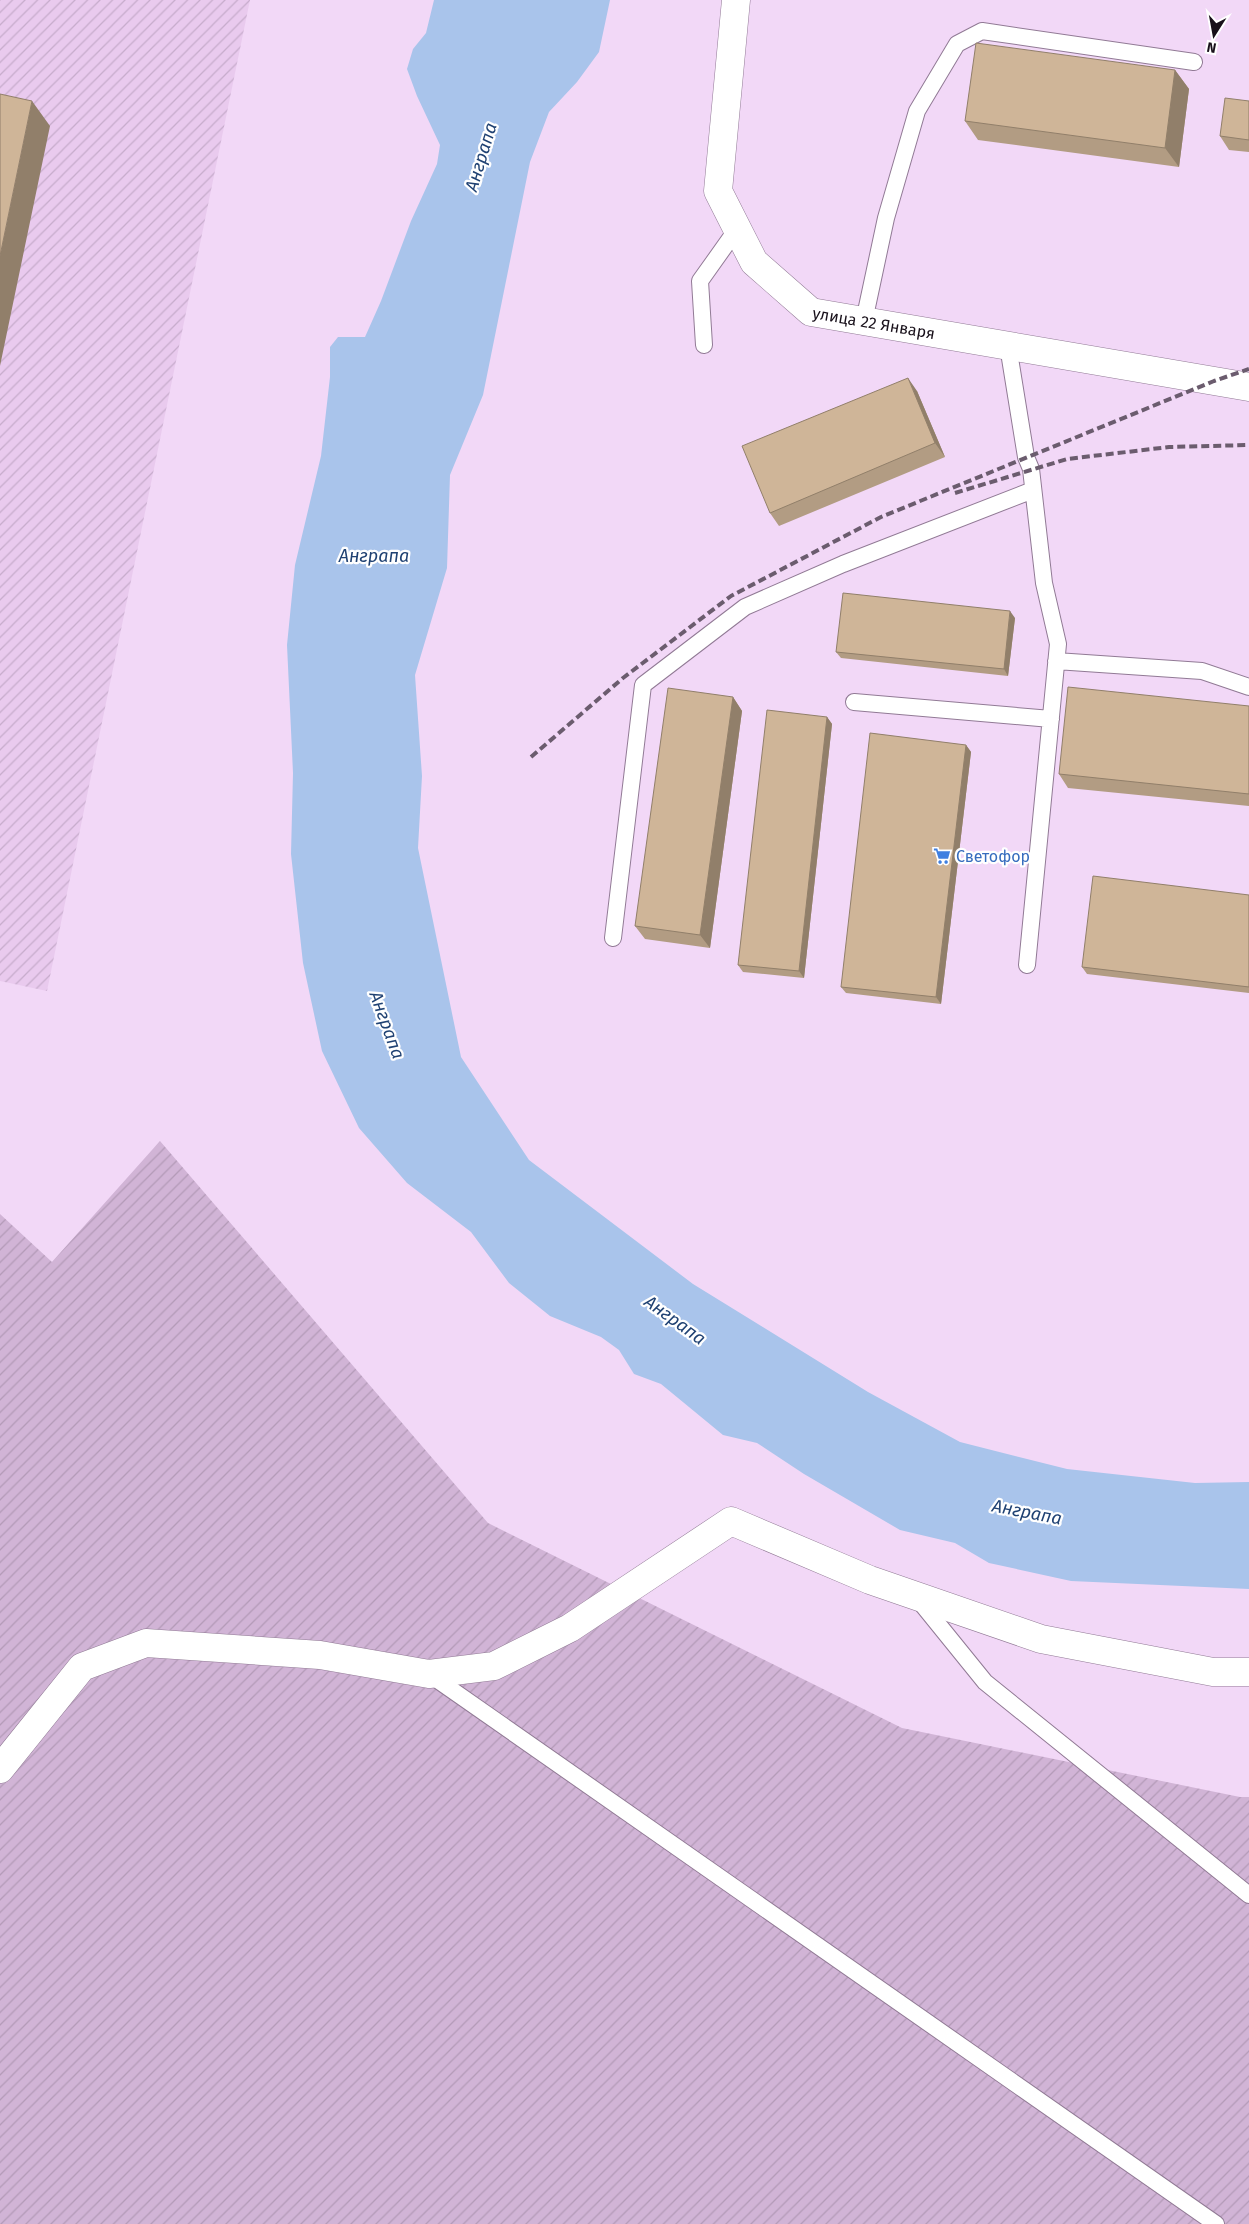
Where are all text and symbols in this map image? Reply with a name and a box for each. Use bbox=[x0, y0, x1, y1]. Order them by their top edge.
north arrow bbox=[1189, 10, 1239, 60]
text: N bbox=[1205, 38, 1218, 57]
water label: Анграпа bbox=[460, 120, 502, 195]
street label: улица 22 Января bbox=[811, 303, 937, 343]
water label: Анграпа bbox=[338, 545, 409, 567]
supermarket icon: Светофор bbox=[932, 846, 952, 866]
place label: Светофор bbox=[956, 847, 1030, 866]
water label: Анграпа bbox=[364, 987, 409, 1062]
water label: Анграпа bbox=[639, 1290, 710, 1350]
water label: Анграпа bbox=[989, 1494, 1064, 1530]

